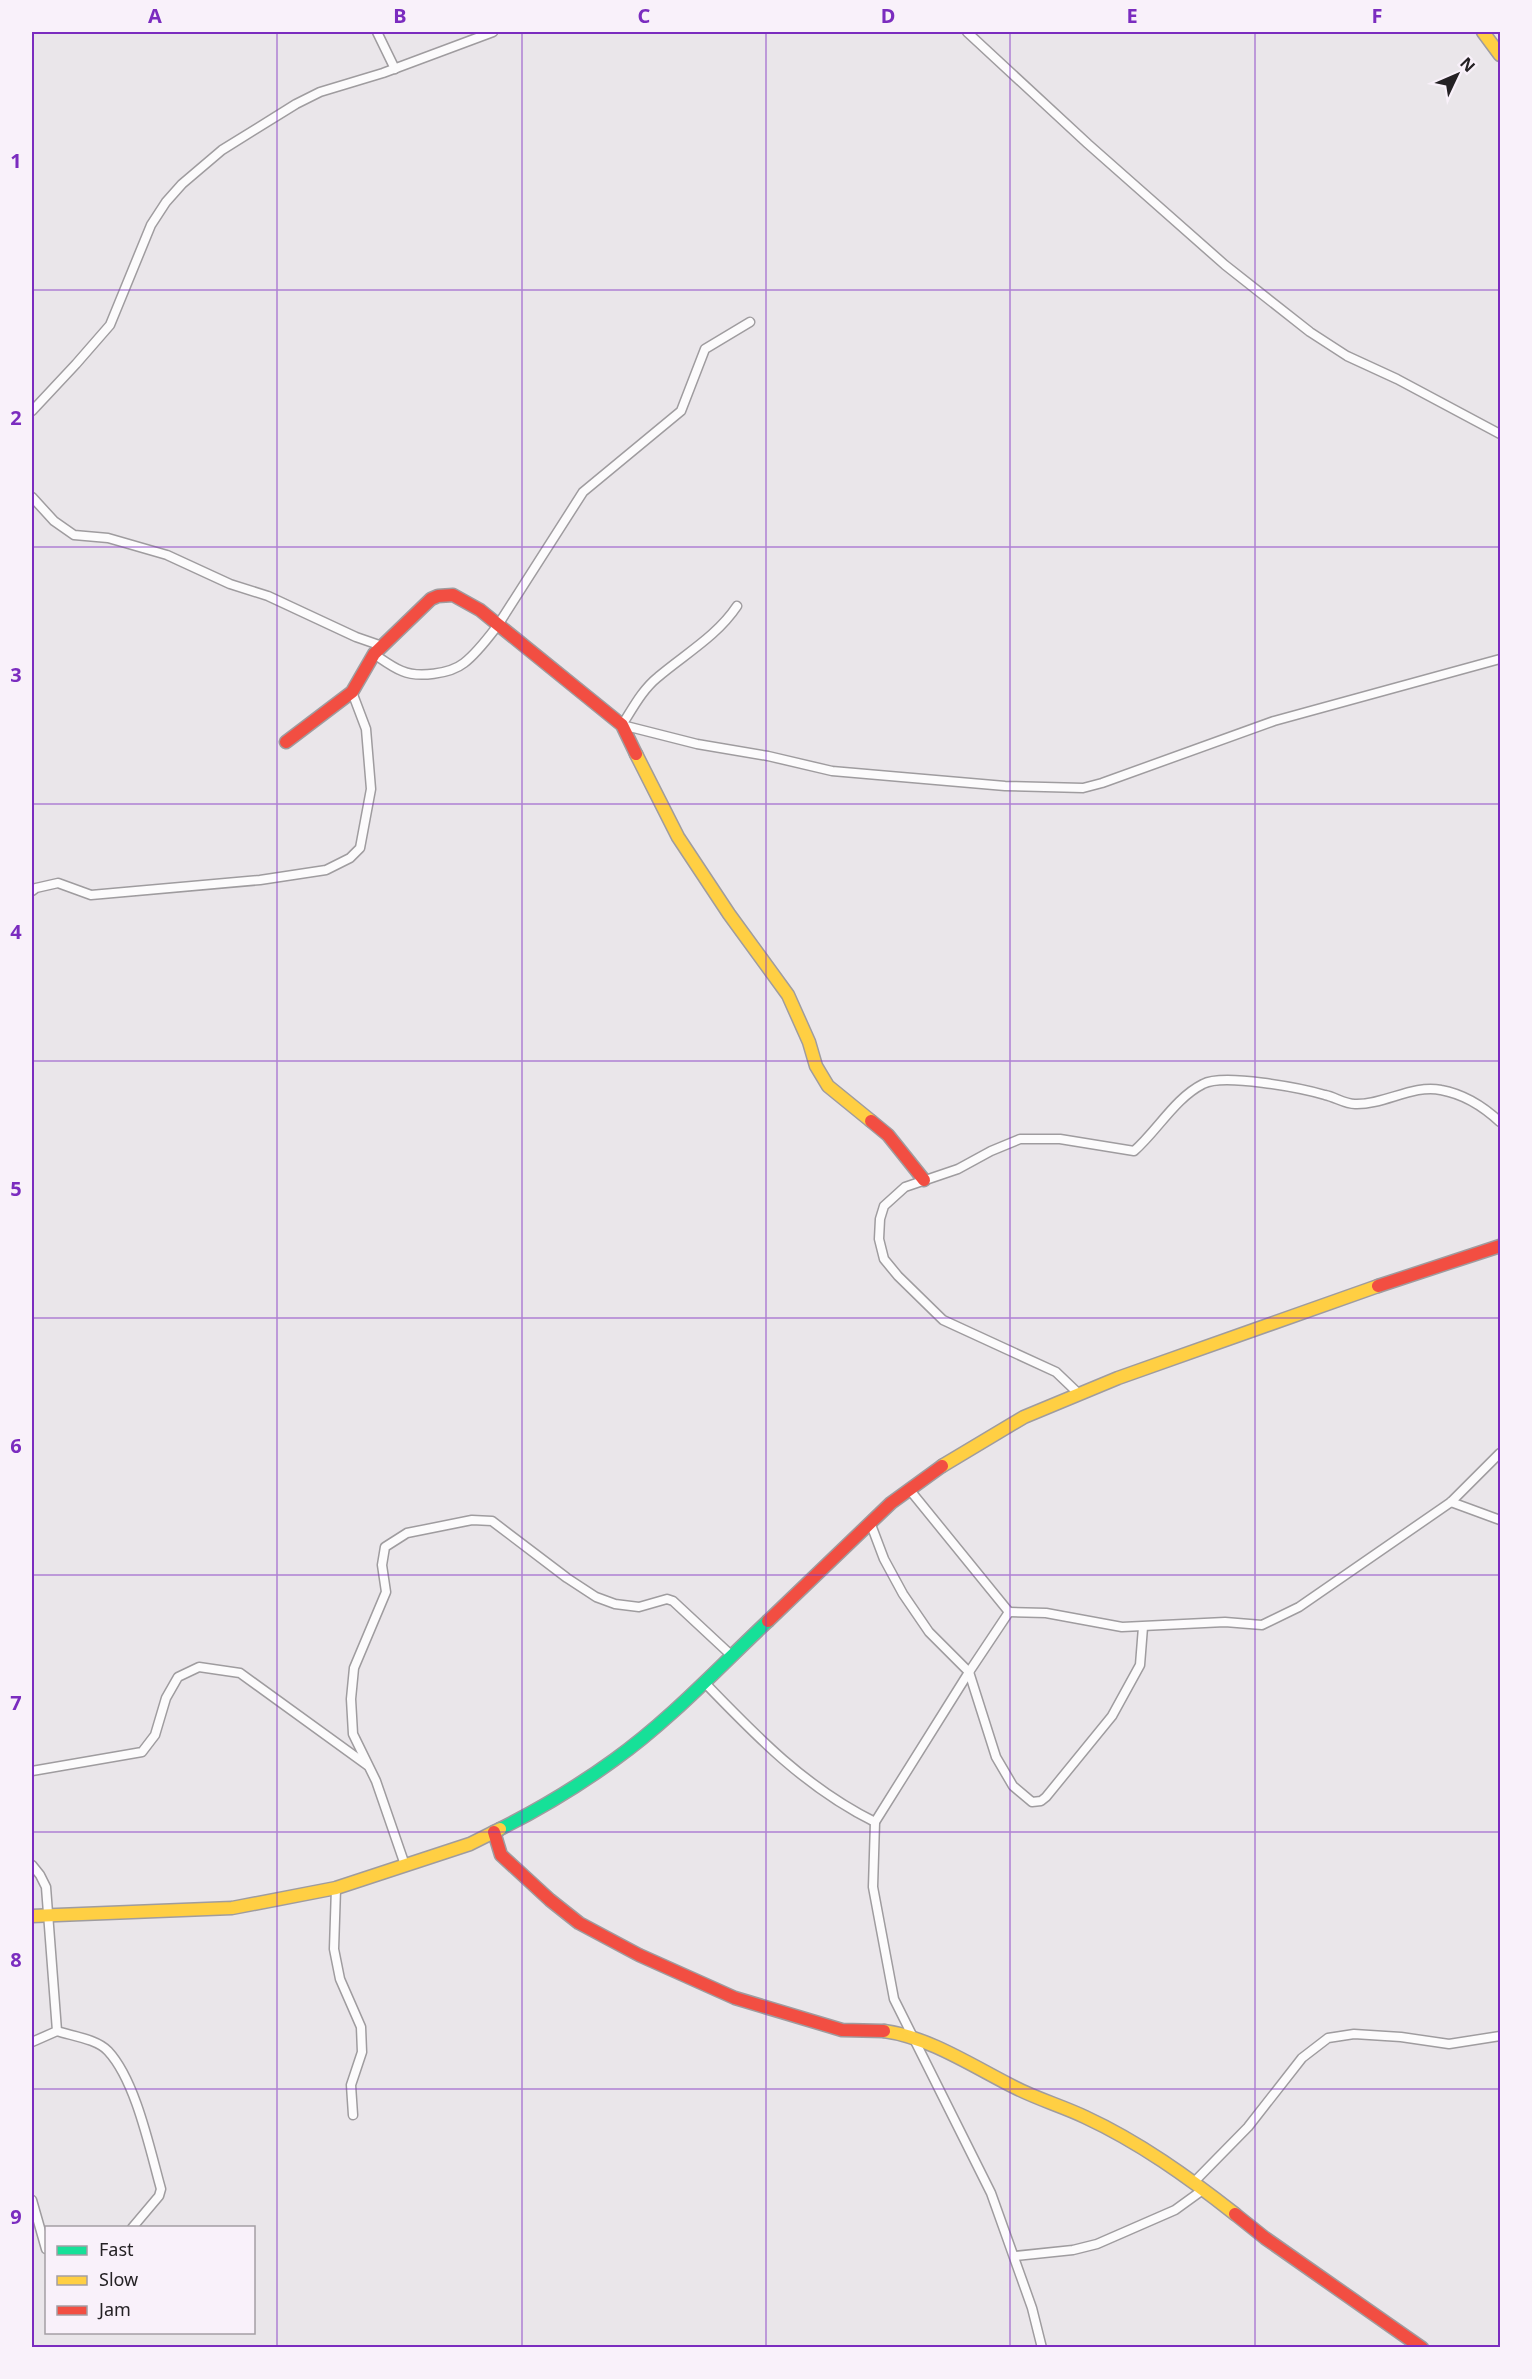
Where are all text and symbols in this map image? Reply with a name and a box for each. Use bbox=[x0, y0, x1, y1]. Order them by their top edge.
text: A bbox=[148, 2, 162, 29]
text: B bbox=[393, 2, 407, 29]
text: C bbox=[638, 2, 651, 29]
text: D bbox=[881, 2, 895, 29]
text: E bbox=[1126, 2, 1138, 29]
text: F bbox=[1372, 2, 1382, 29]
north arrow bbox=[1427, 45, 1487, 105]
text: N bbox=[1455, 52, 1480, 77]
text: 1 bbox=[10, 147, 22, 174]
text: 2 bbox=[10, 404, 22, 431]
text: 3 bbox=[10, 661, 22, 688]
text: 4 bbox=[10, 918, 22, 945]
text: 5 bbox=[10, 1175, 22, 1202]
text: 6 bbox=[10, 1432, 22, 1459]
text: 7 bbox=[10, 1689, 22, 1716]
text: 8 bbox=[10, 1946, 22, 1973]
text: 9 bbox=[10, 2203, 22, 2230]
legend bbox=[45, 2226, 255, 2334]
text: Fast bbox=[99, 2237, 134, 2261]
text: Slow bbox=[99, 2267, 138, 2291]
text: Jam bbox=[97, 2297, 131, 2321]

